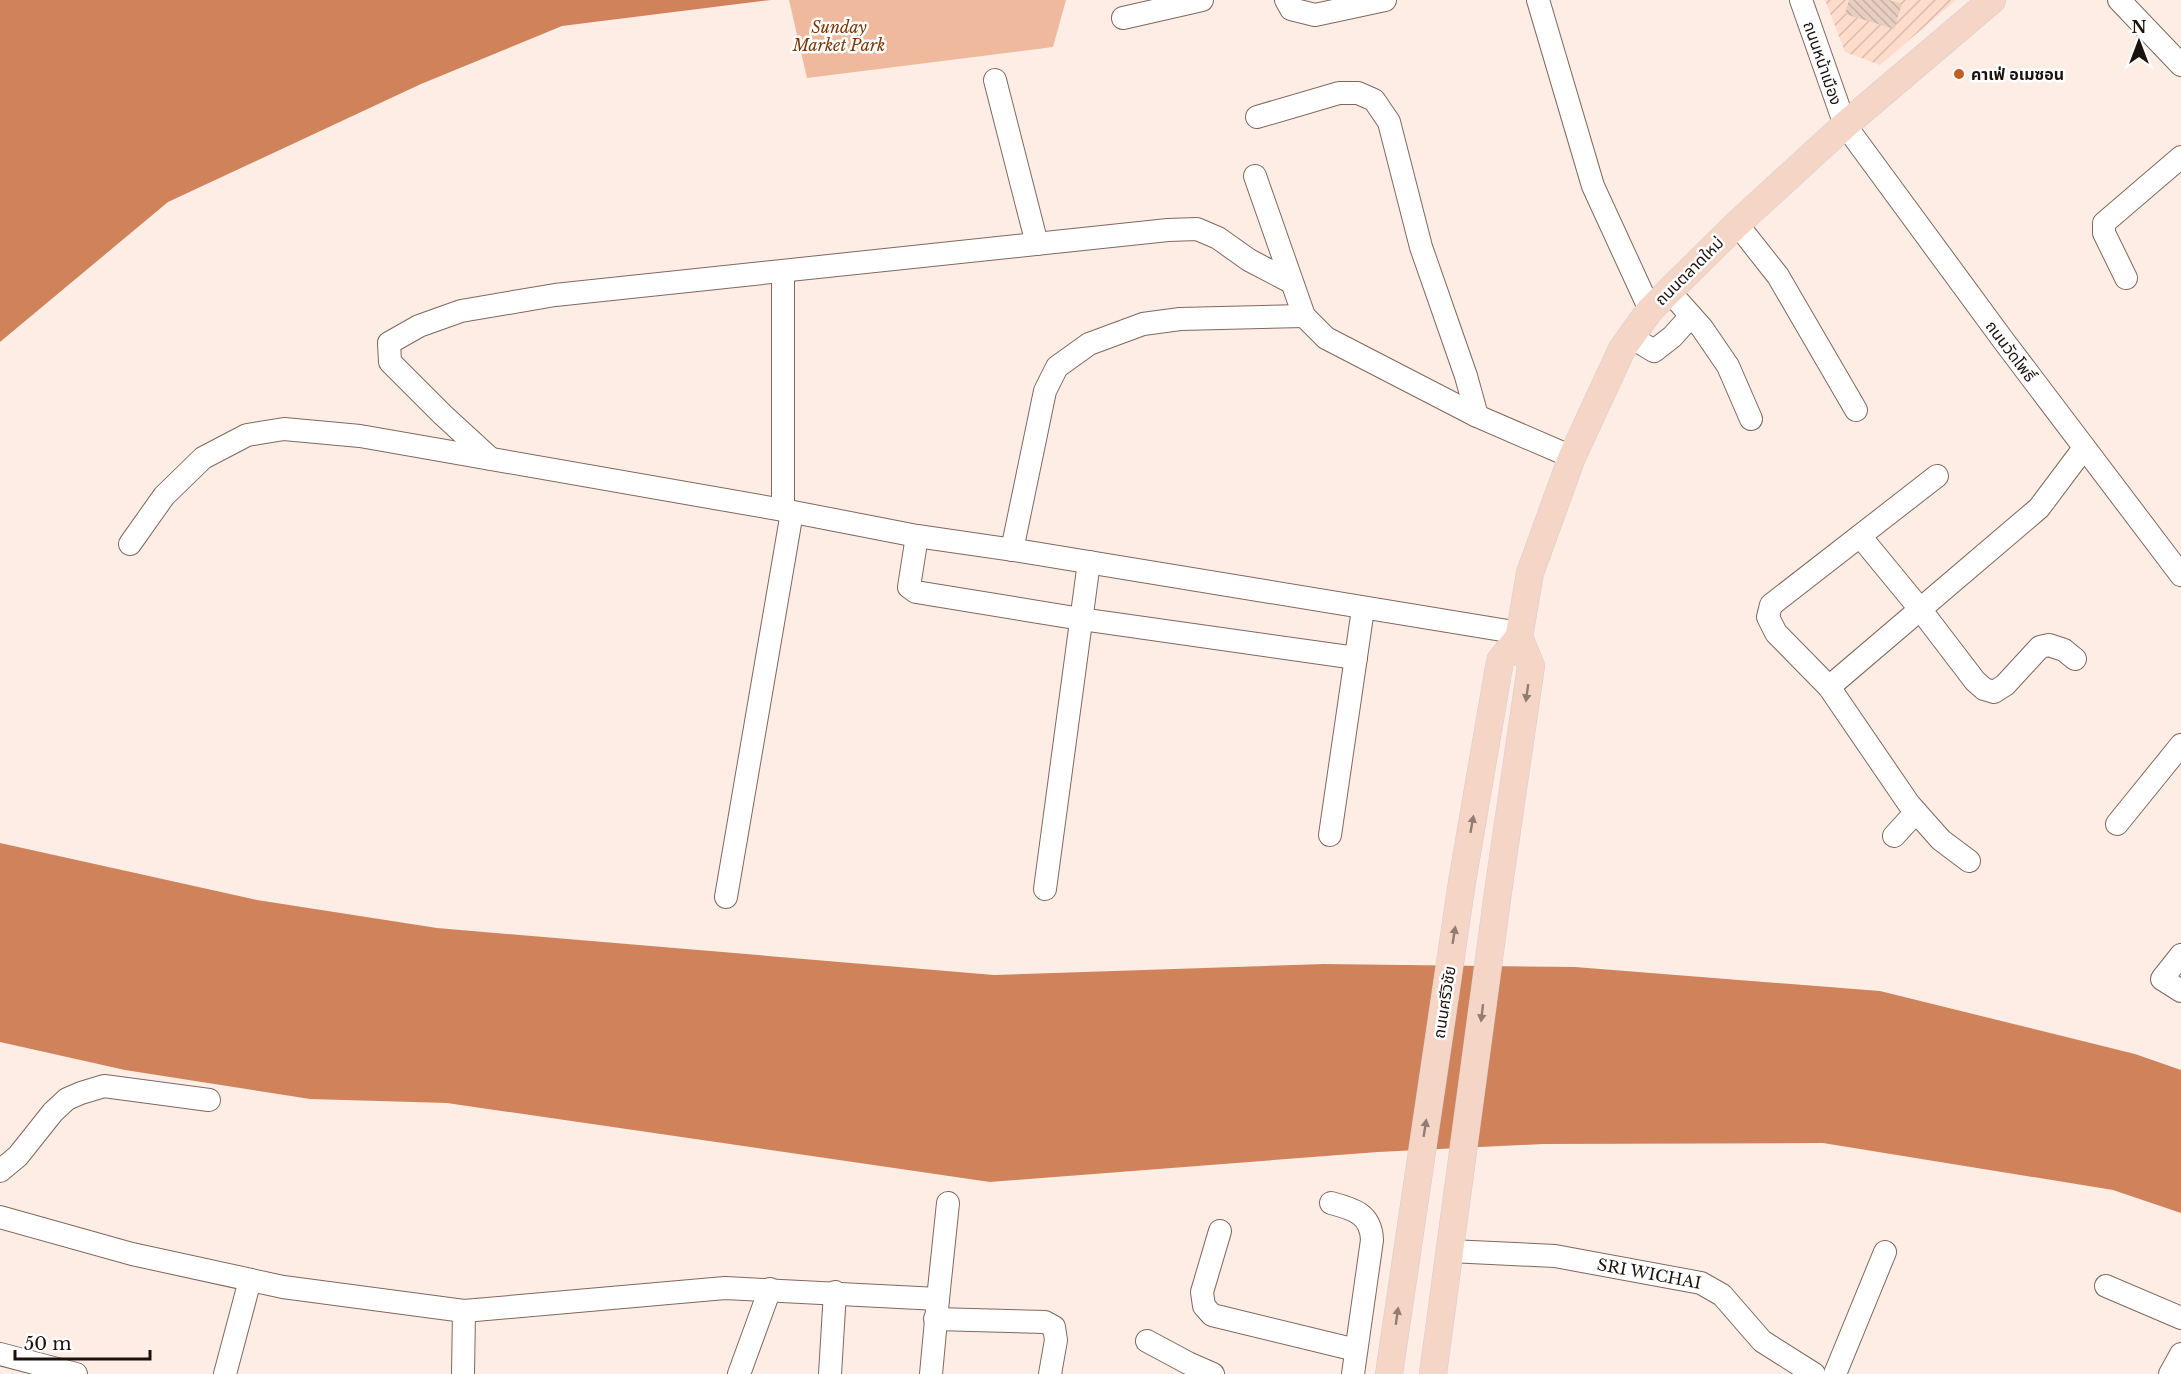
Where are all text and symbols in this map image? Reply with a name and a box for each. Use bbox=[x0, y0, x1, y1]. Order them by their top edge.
north arrow bbox=[2109, 12, 2169, 72]
park label: Sunday Market Park bbox=[792, 17, 885, 55]
text: N bbox=[2131, 17, 2147, 37]
street label: ถนนหน้าเมือง bbox=[1799, 18, 1847, 108]
place label: คาเฟ่ อเมซอน bbox=[1971, 64, 2064, 84]
marker: คาเฟ่ อเมซอน bbox=[1952, 67, 1966, 81]
street label: ถนนตลาดใหม่ bbox=[1651, 233, 1727, 309]
street label: ถนนวัดโพธิ์ bbox=[1982, 316, 2041, 386]
one-way arrow bbox=[1523, 683, 1532, 702]
one-way arrow bbox=[1468, 815, 1477, 834]
one-way arrow bbox=[1450, 926, 1459, 945]
street label: ถนนศรีวิชัย bbox=[1428, 964, 1460, 1040]
one-way arrow bbox=[1478, 1003, 1487, 1022]
one-way arrow bbox=[1420, 1119, 1429, 1138]
street label: SRI WICHAI bbox=[1596, 1254, 1703, 1293]
one-way arrow bbox=[1393, 1306, 1402, 1325]
scale bar bbox=[15, 1323, 150, 1361]
text: 50 m bbox=[24, 1333, 72, 1355]

